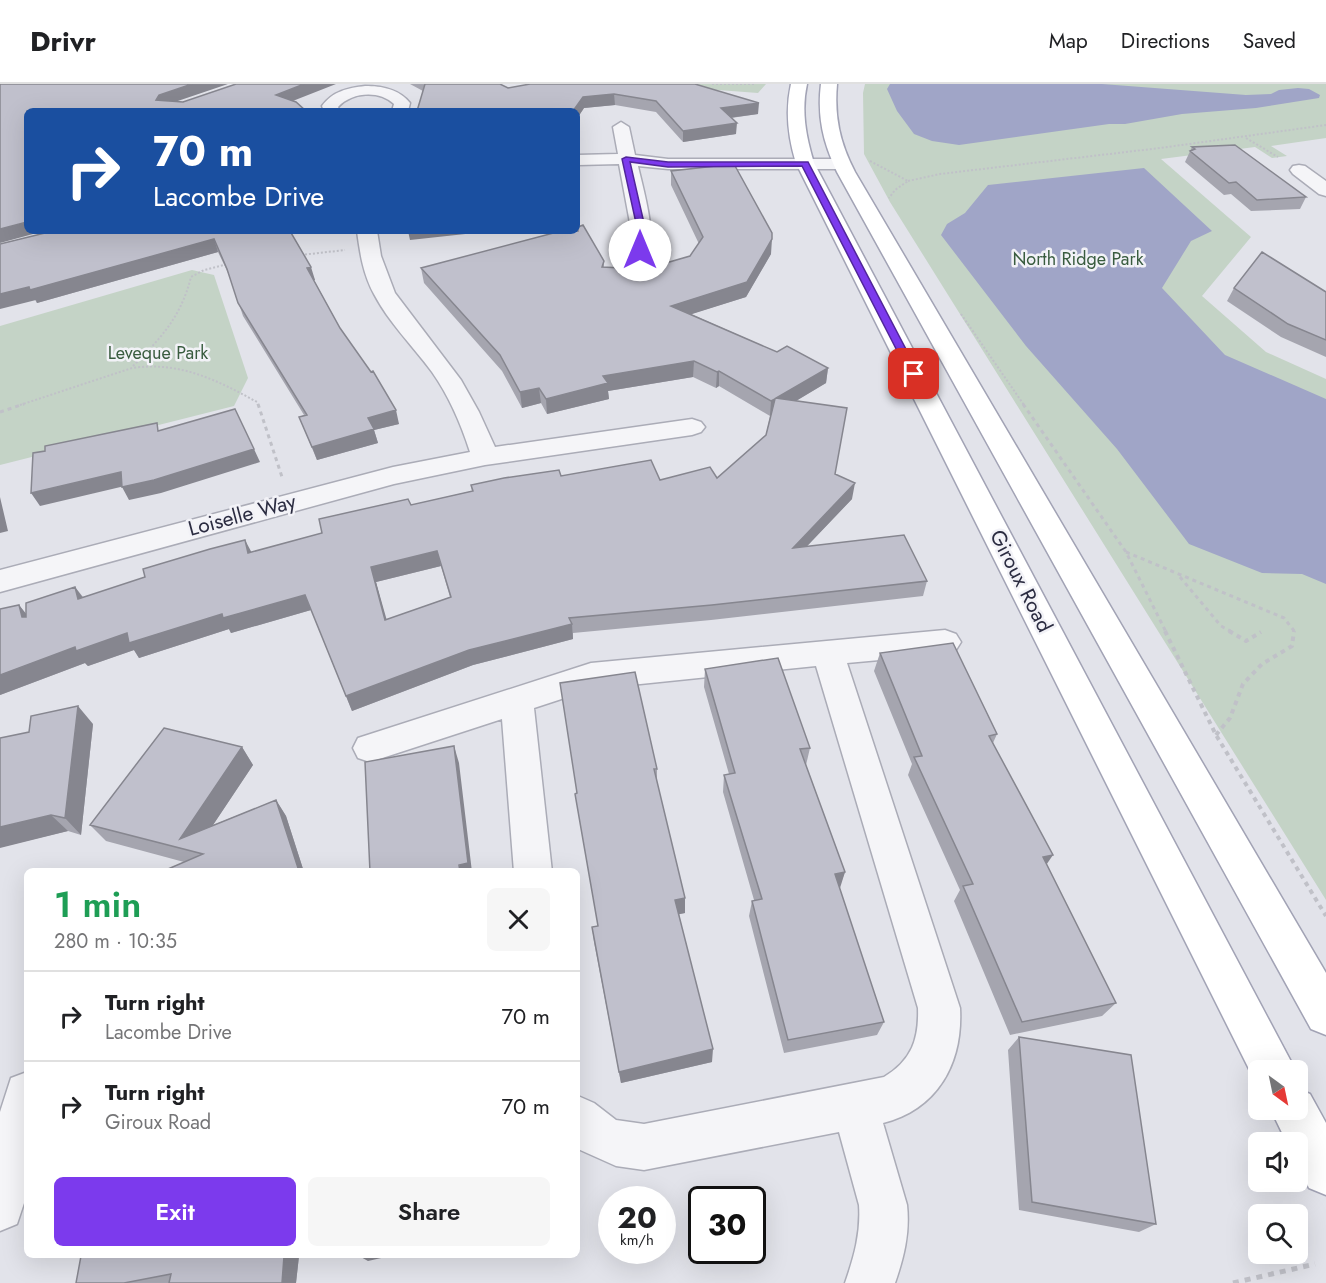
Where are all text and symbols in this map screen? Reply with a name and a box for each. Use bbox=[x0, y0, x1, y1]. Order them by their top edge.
text: Drivr bbox=[30, 21, 96, 62]
text: Map bbox=[1049, 26, 1088, 56]
text: Directions bbox=[1121, 26, 1210, 56]
text: Saved bbox=[1243, 26, 1296, 56]
text: 70 m bbox=[153, 121, 253, 182]
icon: right bbox=[54, 132, 132, 210]
text: Lacombe Drive bbox=[153, 177, 324, 216]
position arrow bbox=[608, 218, 672, 282]
park label: North Ridge Park bbox=[1012, 246, 1144, 272]
park label: Leveque Park bbox=[108, 340, 208, 366]
pin bbox=[888, 348, 939, 399]
icon: arrive bbox=[897, 357, 930, 390]
street label: Loiselle Way bbox=[185, 486, 300, 544]
street label: Giroux Road bbox=[982, 525, 1060, 637]
text: 1 min bbox=[54, 878, 141, 930]
button: close bbox=[487, 888, 550, 951]
text: 280 m · 10:35 bbox=[54, 927, 177, 956]
text: Turn right bbox=[105, 986, 205, 1018]
icon: right bbox=[54, 1000, 87, 1033]
text: 70 m bbox=[501, 1000, 550, 1032]
text: Lacombe Drive bbox=[105, 1018, 232, 1047]
north arrow bbox=[1248, 1060, 1308, 1120]
map controls bbox=[1248, 1060, 1308, 1264]
text: Turn right bbox=[105, 1076, 205, 1108]
icon: right bbox=[54, 1090, 87, 1123]
text: 70 m bbox=[501, 1090, 550, 1122]
text: Giroux Road bbox=[105, 1108, 211, 1137]
button: sound bbox=[1248, 1132, 1308, 1192]
button: Exit bbox=[54, 1177, 296, 1246]
button: Share bbox=[308, 1177, 550, 1246]
speed limit sign: 30 bbox=[688, 1186, 766, 1264]
text: 20 bbox=[617, 1196, 657, 1239]
button: search bbox=[1248, 1204, 1308, 1264]
text: km/h bbox=[620, 1229, 654, 1251]

